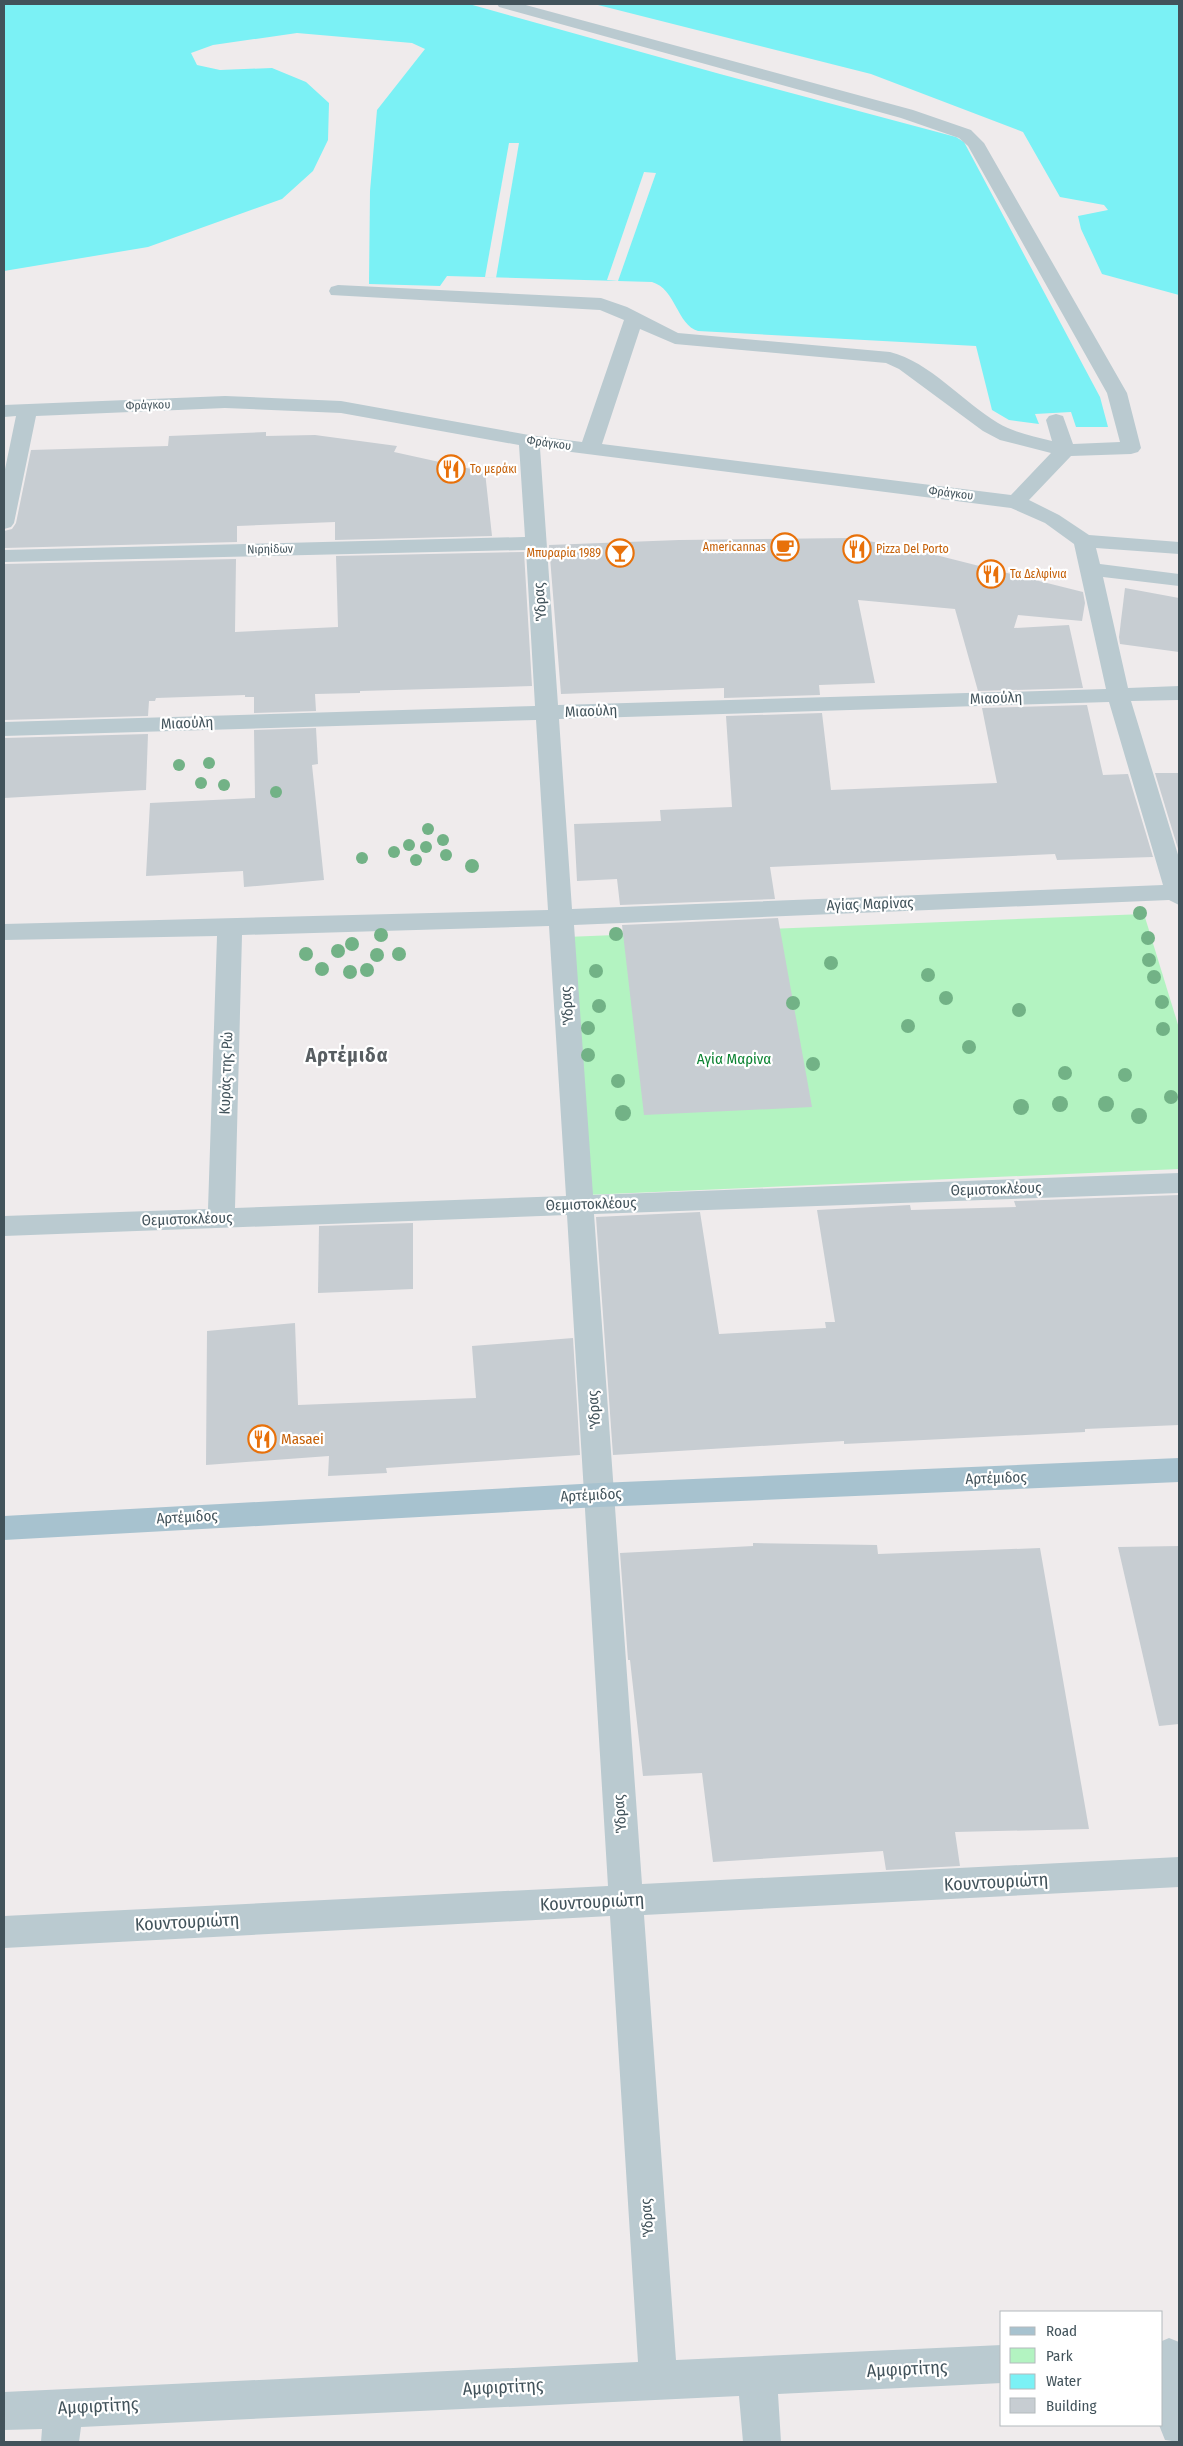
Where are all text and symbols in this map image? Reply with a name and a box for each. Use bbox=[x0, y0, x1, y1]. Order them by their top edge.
street label: Φράγκου bbox=[125, 397, 171, 413]
street label: Φράγκου bbox=[526, 433, 572, 453]
restaurant icon: Το μεράκι bbox=[436, 454, 466, 484]
place label: Το μεράκι bbox=[470, 462, 517, 476]
street label: Φράγκου bbox=[928, 483, 974, 503]
cafe icon: Americannas bbox=[770, 532, 800, 562]
restaurant icon: Pizza Del Porto bbox=[842, 534, 872, 564]
bar icon: Μπυραρία 1989 bbox=[605, 538, 635, 568]
place label: Americannas bbox=[703, 540, 766, 554]
street label: Νιρηίδων bbox=[247, 542, 294, 556]
place label: Pizza Del Porto bbox=[876, 542, 949, 556]
place label: Μπυραρία 1989 bbox=[526, 546, 601, 560]
restaurant icon: Τα Δελφίνια bbox=[976, 559, 1006, 589]
place label: Τα Δελφίνια bbox=[1010, 567, 1067, 581]
street label: Ύδρας bbox=[530, 581, 550, 622]
street label: Μιαούλη bbox=[969, 688, 1023, 708]
street label: Μιαούλη bbox=[564, 701, 618, 721]
street label: Μιαούλη bbox=[160, 713, 214, 733]
street label: Αγίας Μαρίνας bbox=[826, 893, 914, 915]
street label: Ύδρας bbox=[557, 985, 577, 1026]
street label: Κυράς της Ρώ bbox=[216, 1031, 236, 1115]
district label: Αρτέμιδα bbox=[304, 1043, 389, 1067]
park label: Αγία Μαρίνα bbox=[697, 1050, 771, 1068]
street label: Θεμιστοκλέους bbox=[950, 1178, 1042, 1200]
street label: Θεμιστοκλέους bbox=[545, 1193, 637, 1215]
street label: Θεμιστοκλέους bbox=[141, 1208, 233, 1230]
street label: Ύδρας bbox=[584, 1389, 604, 1430]
restaurant icon: Masaei bbox=[247, 1424, 277, 1454]
place label: Masaei bbox=[281, 1430, 324, 1448]
street label: Αρτέμιδος bbox=[965, 1468, 1028, 1488]
street label: Αρτέμιδος bbox=[560, 1484, 623, 1506]
street label: Αρτέμιδος bbox=[156, 1506, 219, 1528]
street label: Ύδρας bbox=[610, 1793, 630, 1834]
street label: Κουντουριώτη bbox=[943, 1868, 1049, 1896]
street label: Κουντουριώτη bbox=[539, 1888, 645, 1916]
street label: Κουντουριώτη bbox=[134, 1908, 240, 1936]
street label: Ύδρας bbox=[637, 2197, 657, 2238]
legend bbox=[1000, 2311, 1163, 2426]
text: Road bbox=[1046, 2322, 1077, 2340]
text: Park bbox=[1046, 2347, 1073, 2365]
street label: Αμφιρτίτης bbox=[866, 2356, 948, 2382]
text: Water bbox=[1046, 2372, 1082, 2390]
street label: Αμφιρτίτης bbox=[462, 2374, 544, 2400]
street label: Αμφιρτίτης bbox=[57, 2393, 139, 2419]
text: Building bbox=[1046, 2397, 1097, 2415]

